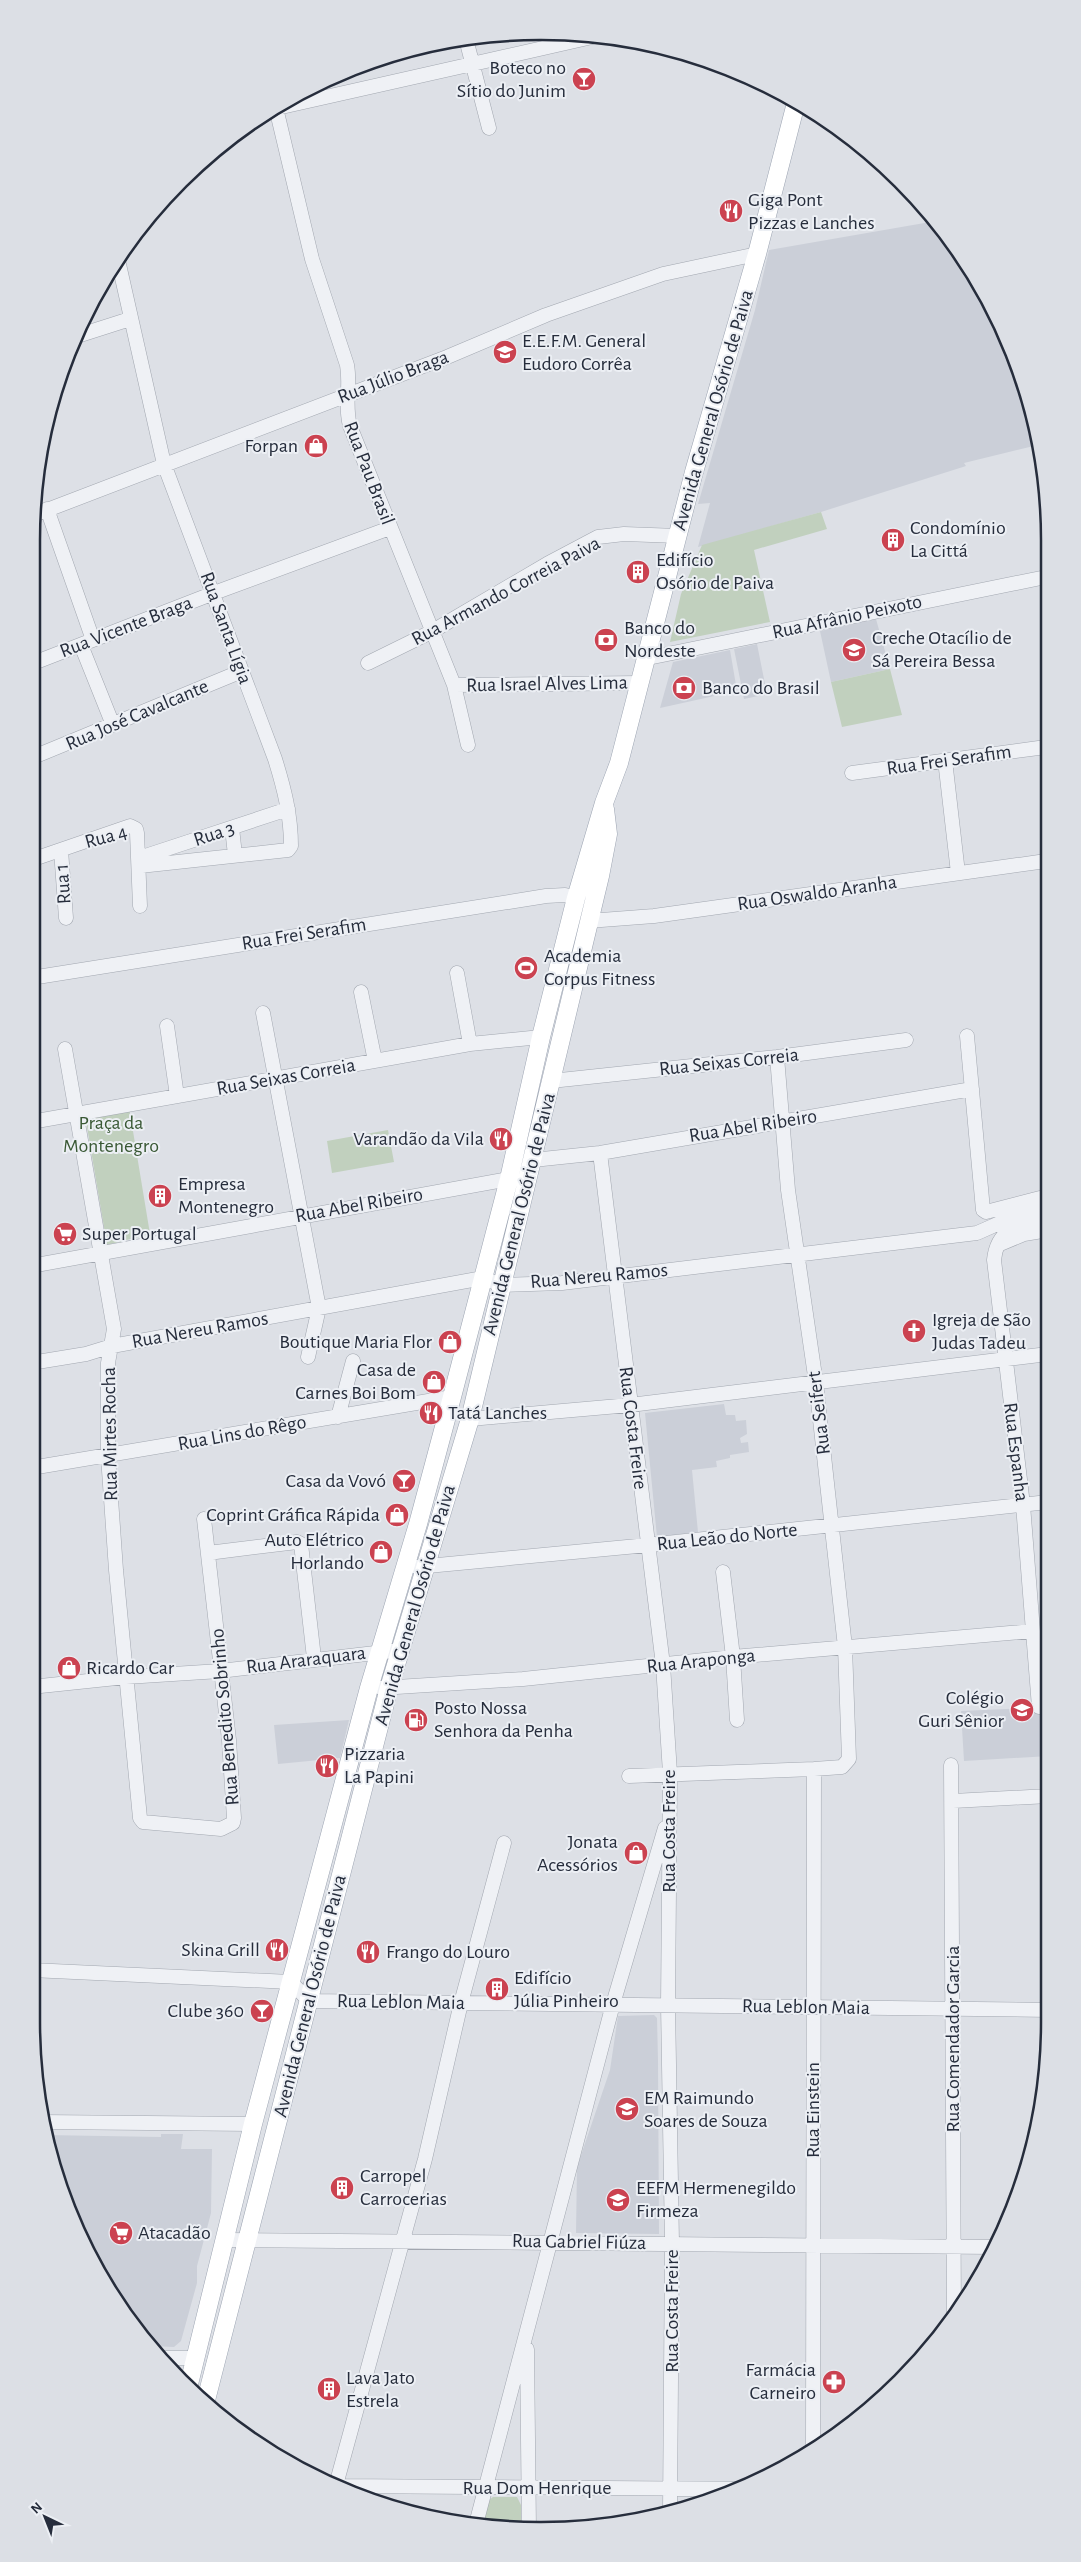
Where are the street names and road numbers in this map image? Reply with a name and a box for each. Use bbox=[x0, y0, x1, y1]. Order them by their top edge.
street label: Avenida General Osório de Paiva bbox=[669, 288, 757, 532]
street label: Rua Júlio Braga bbox=[335, 347, 451, 407]
street label: Rua Pau Brasil bbox=[340, 418, 398, 528]
street label: Rua Armando Correia Paiva bbox=[408, 533, 604, 649]
street label: Rua Santa Lígia bbox=[196, 569, 256, 687]
street label: Rua Afrânio Peixoto bbox=[770, 591, 924, 643]
street label: Rua Vicente Braga bbox=[57, 593, 195, 661]
street label: Rua Israel Alves Lima bbox=[466, 673, 628, 695]
street label: Rua José Cavalcante bbox=[63, 676, 211, 754]
street label: Rua Frei Serafim bbox=[885, 741, 1013, 779]
street label: Rua 3 bbox=[191, 818, 237, 850]
street label: Rua 4 bbox=[83, 822, 129, 852]
street label: Rua 1 bbox=[52, 863, 74, 905]
street label: Rua Oswaldo Aranha bbox=[736, 872, 898, 914]
street label: Rua Frei Serafim bbox=[240, 914, 368, 954]
street label: Rua Seixas Correia bbox=[658, 1045, 800, 1079]
street label: Rua Seixas Correia bbox=[215, 1055, 357, 1099]
street label: Avenida General Osório de Paiva bbox=[479, 1091, 559, 1337]
street label: Rua Abel Ribeiro bbox=[688, 1106, 818, 1146]
street label: Rua Abel Ribeiro bbox=[294, 1184, 424, 1226]
street label: Rua Nereu Ramos bbox=[529, 1260, 669, 1292]
street label: Rua Nereu Ramos bbox=[130, 1308, 270, 1352]
street label: Rua Costa Freire bbox=[616, 1365, 650, 1491]
street label: Rua Mirtes Rocha bbox=[99, 1367, 121, 1501]
street label: Rua Seifert bbox=[804, 1369, 834, 1456]
street label: Rua Espanha bbox=[1000, 1401, 1032, 1503]
street label: Rua Lins do Rêgo bbox=[176, 1412, 308, 1454]
street label: Avenida General Osório de Paiva bbox=[371, 1483, 459, 1727]
street label: Rua Leão do Norte bbox=[656, 1520, 798, 1554]
street label: Rua Benedito Sobrinho bbox=[207, 1627, 243, 1807]
street label: Rua Araraquara bbox=[245, 1643, 367, 1677]
street label: Rua Araponga bbox=[646, 1645, 756, 1677]
street label: Rua Costa Freire bbox=[659, 1769, 679, 1893]
street label: Avenida General Osório de Paiva bbox=[270, 1873, 350, 2119]
street label: Rua Comendador Garcia bbox=[943, 1946, 963, 2132]
street label: Rua Leblon Maia bbox=[337, 1991, 465, 2013]
street label: Rua Leblon Maia bbox=[742, 1996, 870, 2018]
street label: Rua Einstein bbox=[803, 2062, 823, 2158]
street label: Rua Gabriel Fiúza bbox=[512, 2231, 646, 2253]
street label: Rua Costa Freire bbox=[662, 2249, 682, 2373]
street label: Rua Dom Henrique bbox=[463, 2478, 611, 2498]

